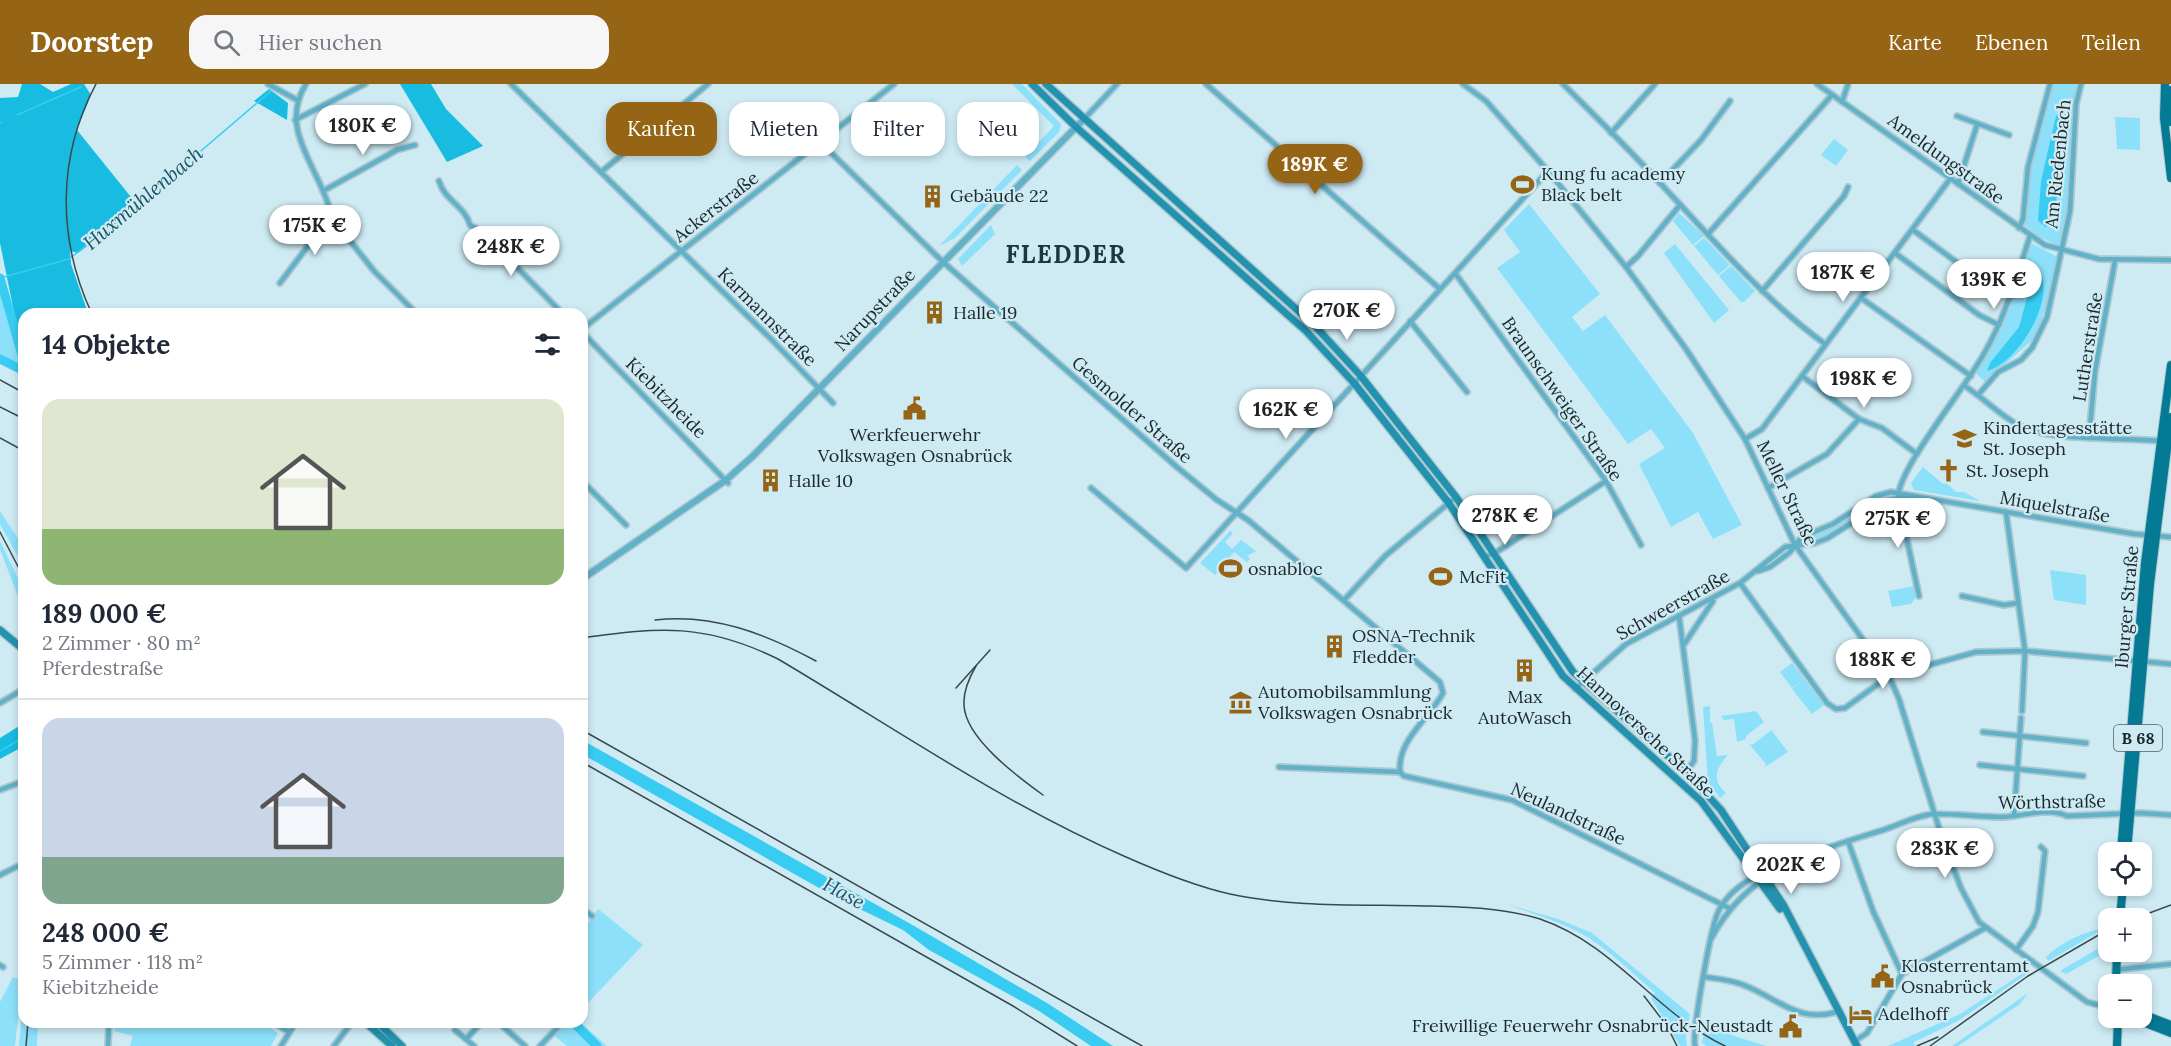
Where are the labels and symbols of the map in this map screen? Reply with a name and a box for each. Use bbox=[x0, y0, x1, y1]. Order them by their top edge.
street label: Am Riedenbach bbox=[2039, 98, 2076, 231]
pin: 180K € bbox=[314, 105, 412, 156]
street label: Ameldungstraße bbox=[1883, 108, 2009, 209]
water label: Huxmühlenbach bbox=[78, 140, 208, 255]
pin: 189K € bbox=[1266, 144, 1364, 195]
place label: Kung fu academy Black belt bbox=[1541, 162, 1686, 206]
street label: Ackerstraße bbox=[668, 166, 763, 248]
sports icon: Kung fu academy Black belt bbox=[1510, 171, 1536, 197]
building icon: Gebäude 22 bbox=[919, 183, 945, 209]
place label: Gebäude 22 bbox=[950, 184, 1048, 207]
pin: 175K € bbox=[266, 205, 364, 256]
pin: 248K € bbox=[462, 226, 560, 277]
district label: FLEDDER bbox=[1006, 239, 1126, 270]
pin: 187K € bbox=[1794, 252, 1892, 303]
pin: 139K € bbox=[1945, 259, 2043, 310]
street label: Karmannstraße bbox=[713, 262, 822, 371]
street label: Narupstraße bbox=[829, 263, 920, 356]
pin: 270K € bbox=[1298, 290, 1396, 341]
street label: Lutherstraße bbox=[2067, 290, 2108, 403]
building icon: Halle 19 bbox=[922, 300, 948, 326]
place label: Halle 19 bbox=[953, 301, 1017, 324]
street label: Braunschweiger Straße bbox=[1497, 312, 1628, 486]
street label: Gesmolder Straße bbox=[1067, 351, 1198, 468]
street label: Kiebitzheide bbox=[621, 352, 712, 443]
pin: 198K € bbox=[1815, 358, 1913, 409]
pin: 162K € bbox=[1237, 389, 1335, 440]
public building icon: Werkfeuerwehr Volkswagen Osnabrück bbox=[902, 396, 928, 422]
place label: Kindertagesstätte St. Joseph bbox=[1983, 416, 2132, 460]
place label: Werkfeuerwehr Volkswagen Osnabrück bbox=[817, 423, 1013, 467]
school or university icon: Kindertagesstätte St. Joseph bbox=[1952, 425, 1978, 451]
street label: Meller Straße bbox=[1752, 436, 1823, 549]
church icon: St. Joseph bbox=[1935, 458, 1961, 484]
place label: St. Joseph bbox=[1966, 459, 2049, 482]
building icon: Halle 10 bbox=[757, 468, 783, 494]
place label: Halle 10 bbox=[788, 469, 853, 492]
street label: Miquelstraße bbox=[1998, 485, 2112, 528]
pin: 278K € bbox=[1456, 495, 1554, 546]
pin: 275K € bbox=[1849, 498, 1947, 549]
street label: Iburger Straße bbox=[2110, 544, 2143, 669]
sports icon: osnabloc bbox=[1217, 556, 1243, 582]
place label: osnabloc bbox=[1248, 557, 1323, 580]
sports icon: McFit bbox=[1428, 564, 1454, 590]
street label: Schweerstraße bbox=[1612, 564, 1734, 645]
place label: McFit bbox=[1459, 565, 1507, 588]
place label: OSNA-Technik Fledder bbox=[1352, 624, 1475, 668]
building icon: OSNA-Technik Fledder bbox=[1321, 633, 1347, 659]
pin: 188K € bbox=[1834, 639, 1932, 690]
building icon: Max AutoWasch bbox=[1512, 658, 1538, 684]
street label: Hannoversche Straße bbox=[1572, 661, 1721, 802]
place label: Automobilsammlung Volkswagen Osnabrück bbox=[1257, 680, 1453, 724]
place label: Max AutoWasch bbox=[1477, 685, 1572, 729]
museum icon: Automobilsammlung Volkswagen Osnabrück bbox=[1227, 689, 1253, 715]
road number: B 68 bbox=[2114, 725, 2162, 751]
street label: Neulandstraße bbox=[1507, 777, 1630, 850]
street label: Wörthstraße bbox=[1998, 789, 2106, 814]
pin: 283K € bbox=[1896, 828, 1994, 879]
pin: 202K € bbox=[1742, 844, 1840, 895]
water label: Hase bbox=[819, 871, 870, 914]
place label: Klosterrentamt Osnabrück bbox=[1901, 954, 2029, 998]
public building icon: Klosterrentamt Osnabrück bbox=[1870, 963, 1896, 989]
hotel icon: Adelhoff bbox=[1847, 1001, 1873, 1027]
place label: Adelhoff bbox=[1877, 1002, 1950, 1025]
public building icon: Freiwillige Feuerwehr Osnabrück-Neustadt bbox=[1778, 1013, 1804, 1039]
place label: Freiwillige Feuerwehr Osnabrück-Neustadt bbox=[1412, 1014, 1773, 1037]

